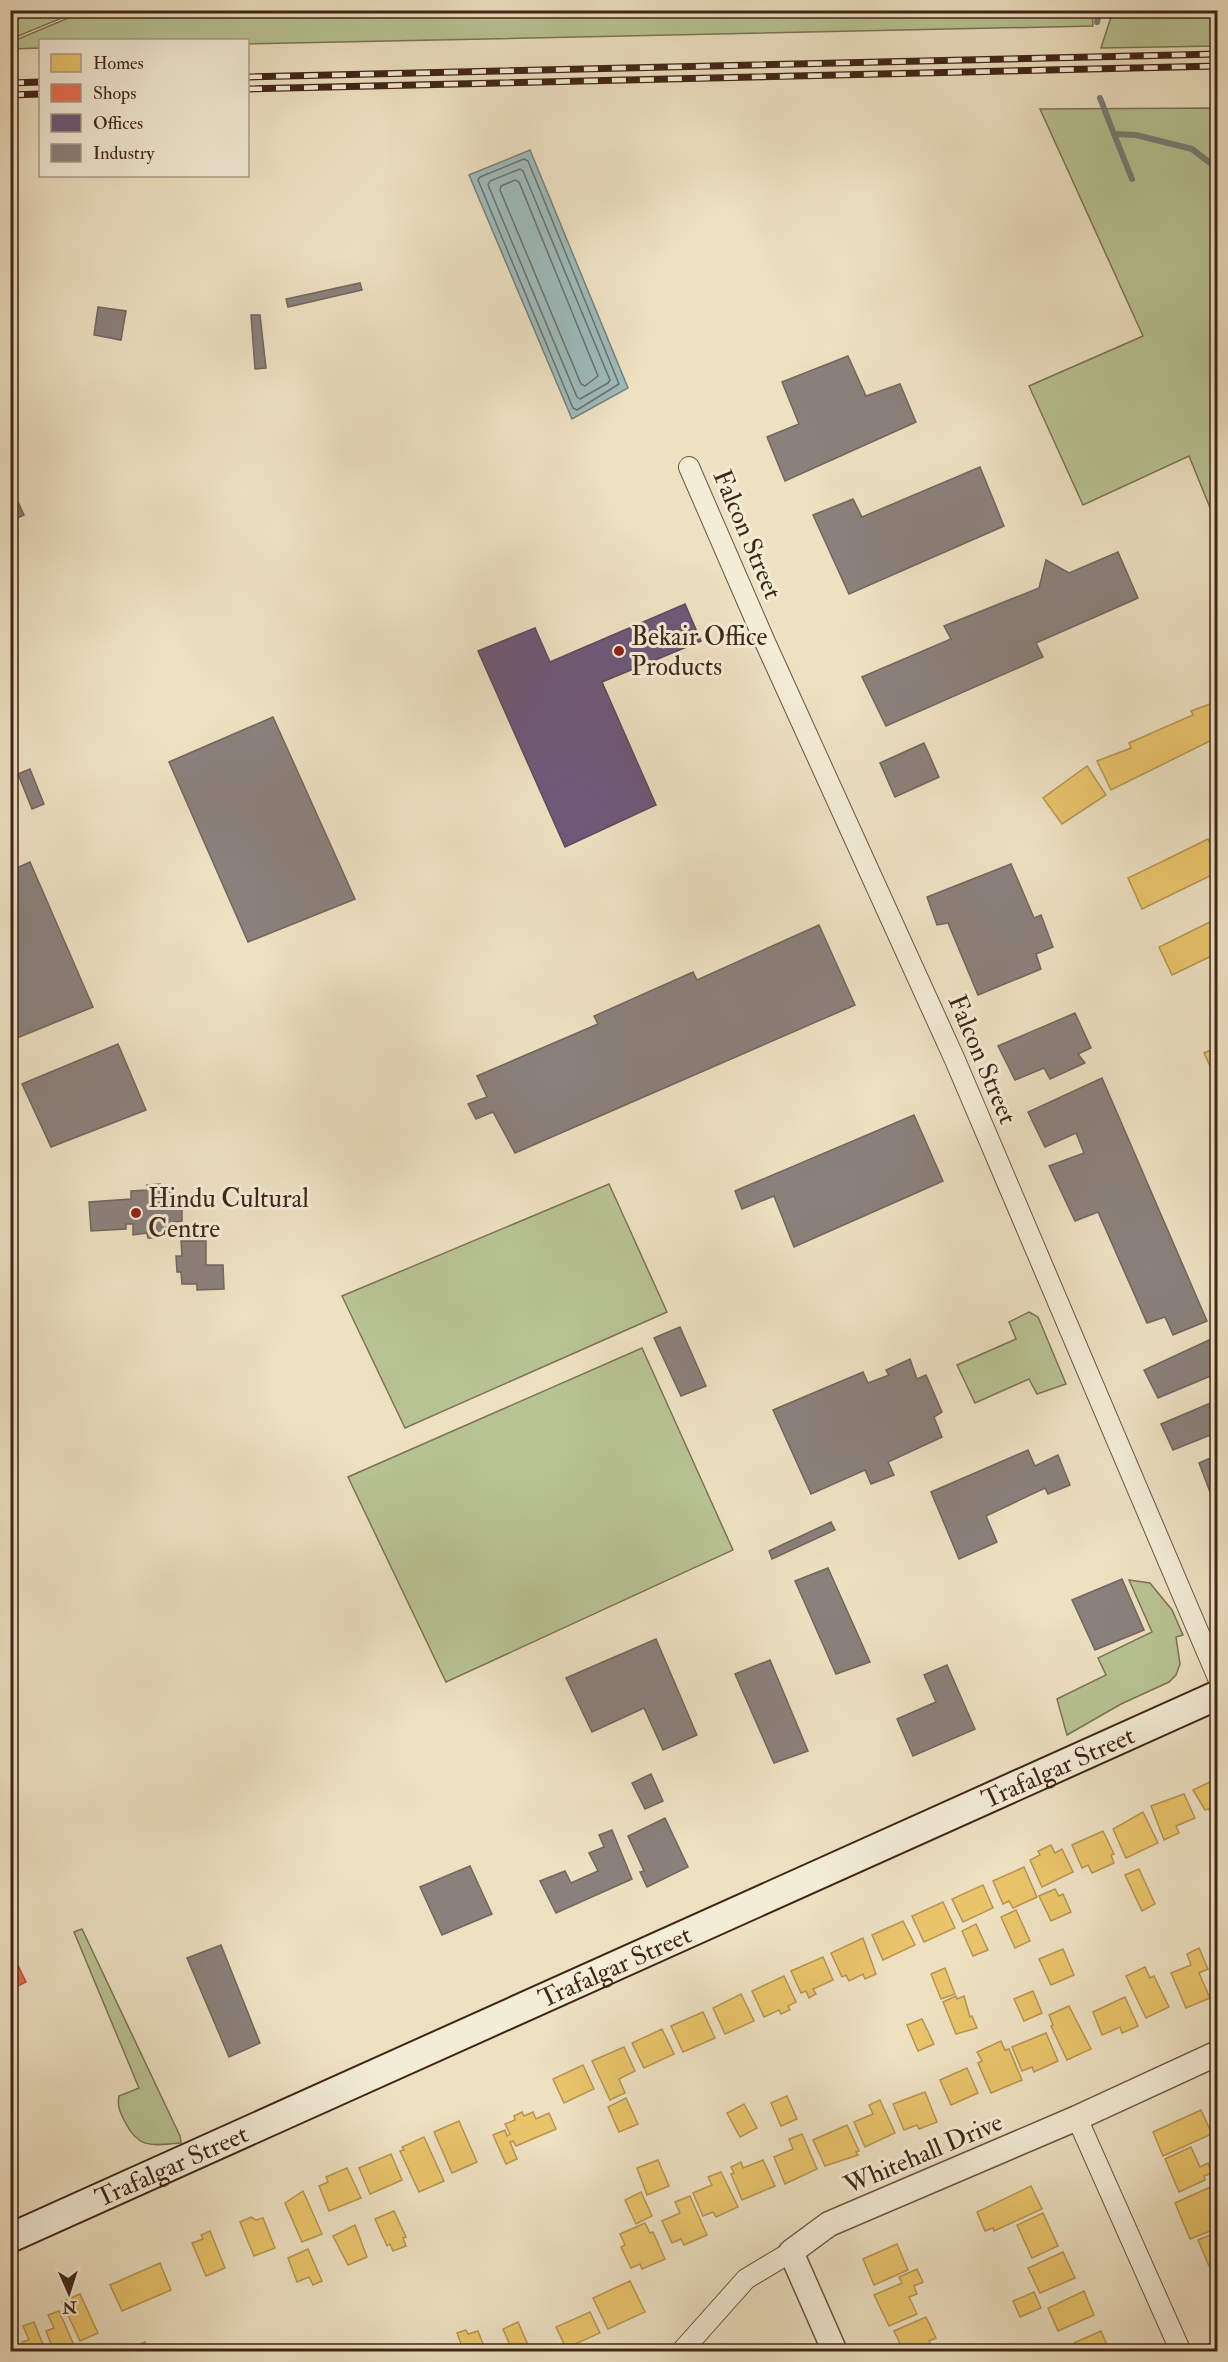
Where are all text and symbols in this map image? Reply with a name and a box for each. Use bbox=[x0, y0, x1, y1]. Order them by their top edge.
legend bbox=[39, 39, 249, 177]
text: Homes bbox=[93, 52, 144, 75]
text: Shops bbox=[93, 82, 136, 105]
text: Offices bbox=[93, 112, 143, 135]
text: Industry bbox=[93, 142, 155, 165]
street label: Falcon Street bbox=[706, 465, 789, 604]
place label: Bekair Office Products bbox=[631, 621, 767, 683]
marker: Bekair Office Products bbox=[612, 644, 626, 658]
street label: Falcon Street bbox=[941, 990, 1024, 1129]
place label: Hindu Cultural Centre bbox=[148, 1183, 309, 1245]
marker: Hindu Cultural Centre bbox=[129, 1206, 143, 1220]
street label: Trafalgar Street bbox=[977, 1720, 1140, 1816]
street label: Trafalgar Street bbox=[534, 1919, 697, 2015]
street label: Whitehall Drive bbox=[838, 2106, 1008, 2202]
street label: Trafalgar Street bbox=[90, 2118, 253, 2215]
north arrow bbox=[39, 2263, 99, 2323]
text: N bbox=[61, 2297, 78, 2317]

